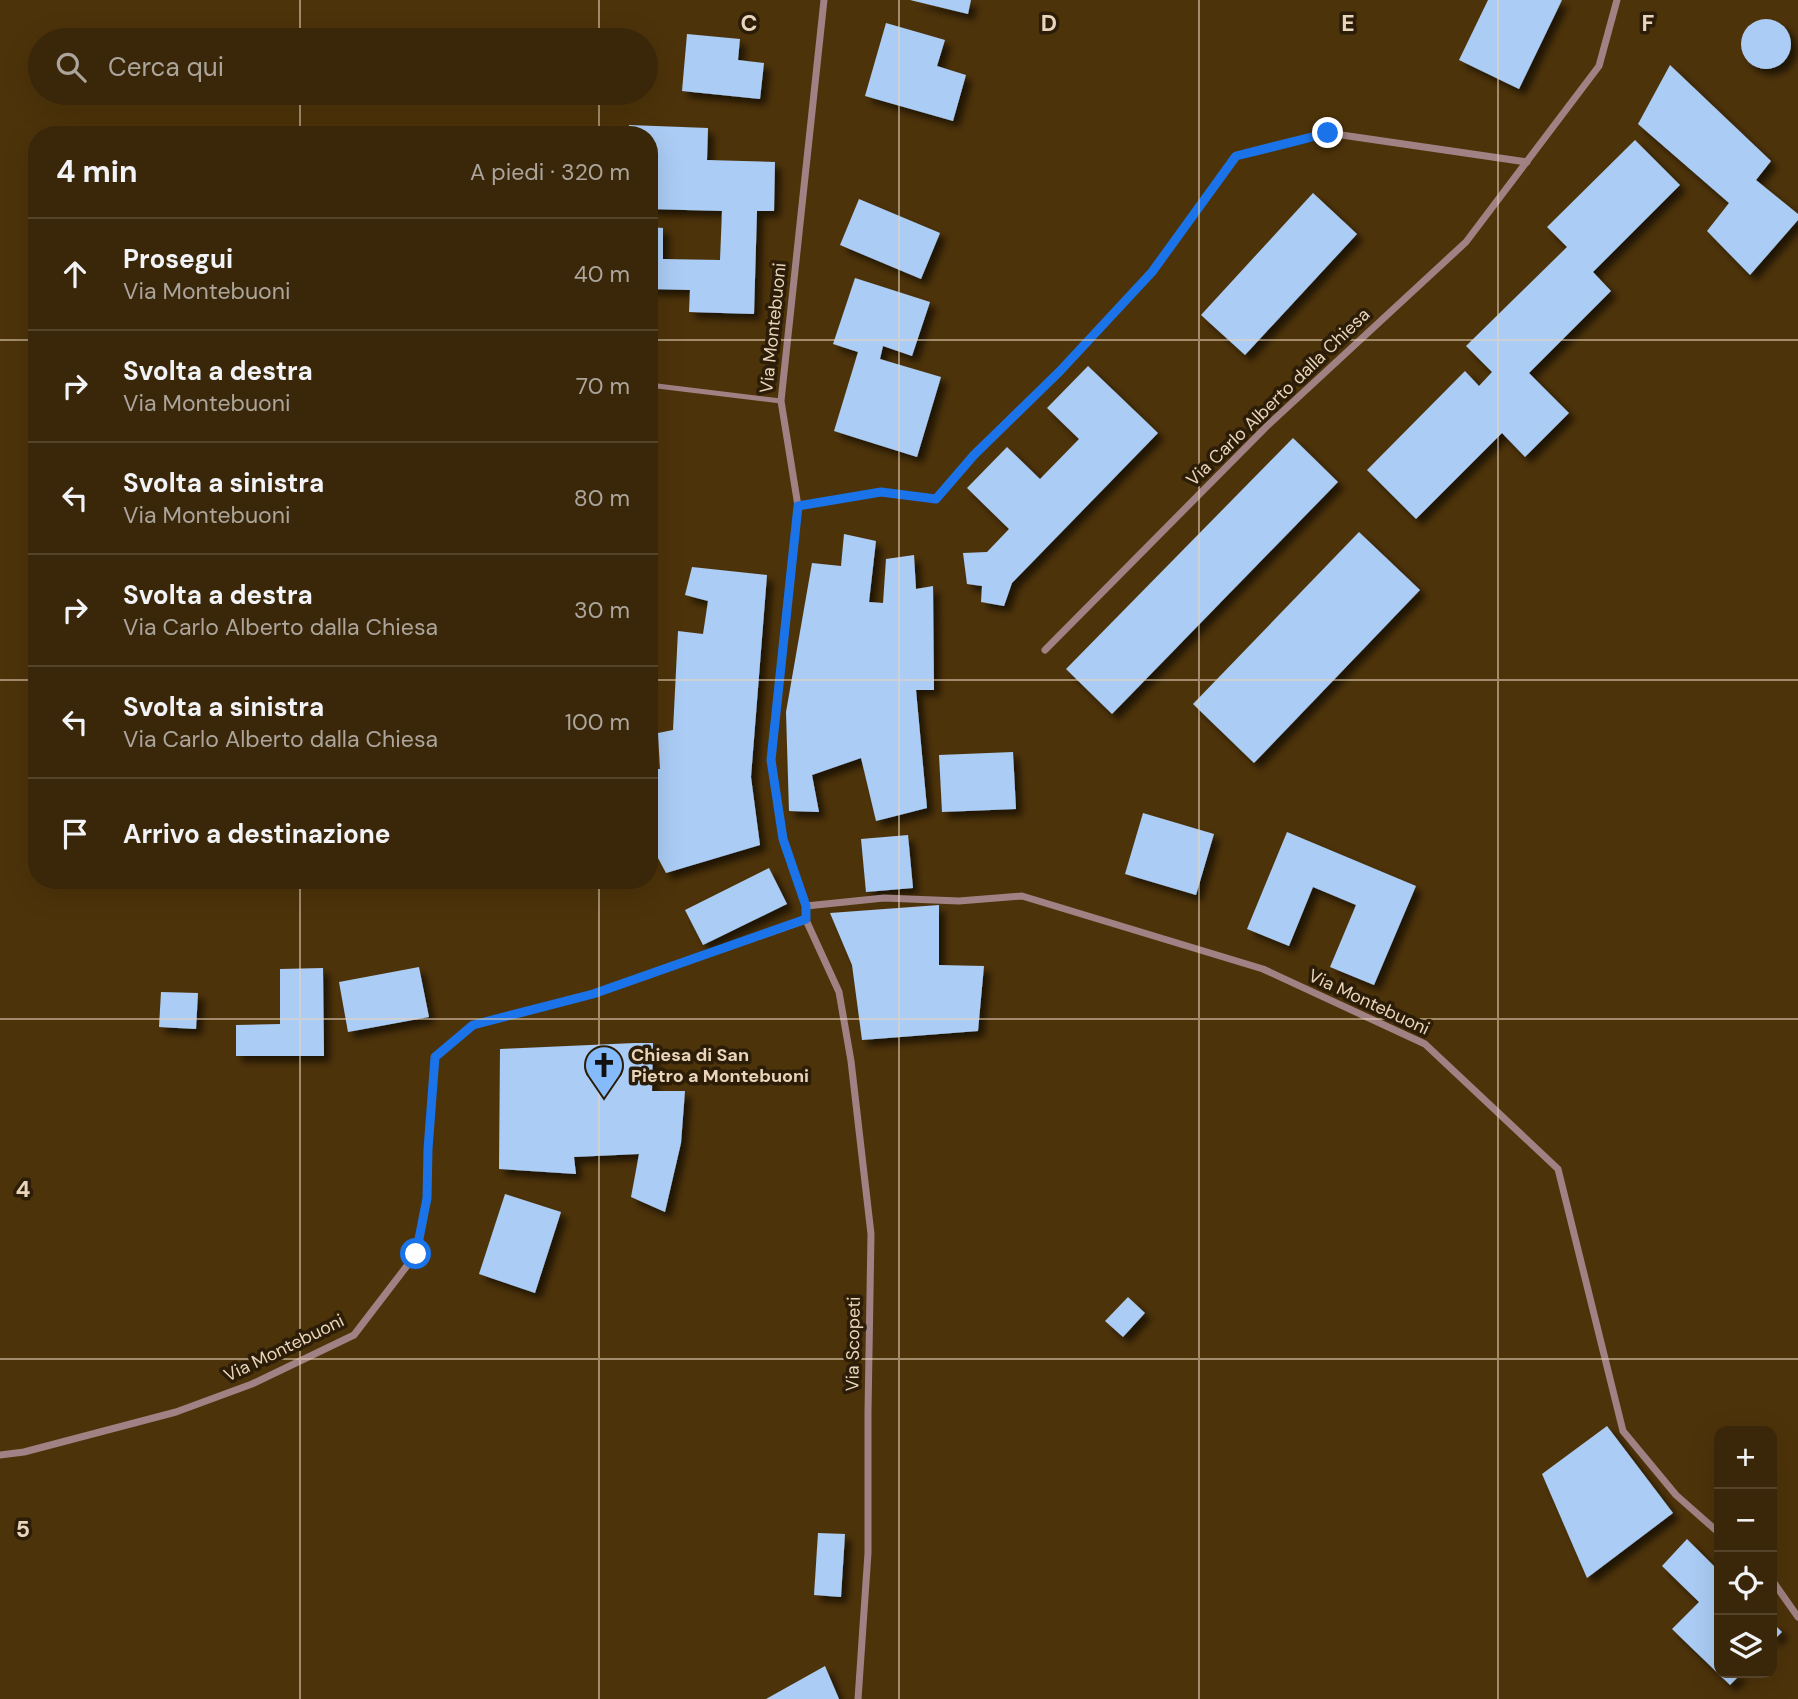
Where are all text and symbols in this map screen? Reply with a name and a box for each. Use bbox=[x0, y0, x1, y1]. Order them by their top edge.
text: C bbox=[741, 8, 757, 38]
text: D bbox=[1041, 8, 1057, 38]
text: E bbox=[1341, 8, 1355, 38]
text: F bbox=[1642, 8, 1655, 38]
search box bbox=[28, 28, 658, 105]
icon: search bbox=[52, 48, 90, 86]
text: Cerca qui bbox=[108, 50, 224, 84]
route end bbox=[1312, 117, 1343, 148]
text: 4 min bbox=[56, 152, 138, 191]
text: A piedi · 320 m bbox=[470, 157, 630, 187]
text: Prosegui bbox=[123, 242, 233, 276]
icon: ahead bbox=[56, 255, 94, 293]
text: 40 m bbox=[574, 259, 630, 289]
street label: Via Montebuoni bbox=[754, 262, 792, 394]
text: Via Montebuoni bbox=[123, 276, 290, 306]
street label: Via Carlo Alberto dalla Chiesa bbox=[1181, 303, 1375, 491]
text: Svolta a destra bbox=[123, 354, 313, 388]
icon: right bbox=[56, 367, 94, 405]
text: 70 m bbox=[576, 371, 630, 401]
text: Via Montebuoni bbox=[123, 388, 290, 418]
text: Svolta a sinistra bbox=[123, 466, 324, 500]
icon: left bbox=[56, 479, 94, 517]
text: 80 m bbox=[574, 483, 630, 513]
text: Via Montebuoni bbox=[123, 500, 290, 530]
text: Svolta a destra bbox=[123, 578, 313, 612]
icon: right bbox=[56, 591, 94, 629]
text: 30 m bbox=[574, 595, 630, 625]
text: Via Carlo Alberto dalla Chiesa bbox=[123, 612, 438, 642]
text: Svolta a sinistra bbox=[123, 690, 324, 724]
icon: left bbox=[56, 703, 94, 741]
text: 100 m bbox=[565, 707, 630, 737]
text: Via Carlo Alberto dalla Chiesa bbox=[123, 724, 438, 754]
icon: arrive bbox=[56, 815, 94, 853]
text: Arrivo a destinazione bbox=[123, 817, 390, 851]
street label: Via Montebuoni bbox=[1305, 963, 1433, 1041]
place label: Chiesa di San Pietro a Montebuoni bbox=[631, 1043, 809, 1088]
church icon: Chiesa di San Pietro a Montebuoni bbox=[583, 1044, 625, 1099]
text: 4 bbox=[16, 1174, 31, 1204]
route start bbox=[400, 1238, 431, 1269]
street label: Via Scopeti bbox=[840, 1296, 866, 1392]
street label: Via Montebuoni bbox=[220, 1308, 348, 1388]
map controls bbox=[1714, 1426, 1777, 1678]
button: + bbox=[1714, 1426, 1777, 1489]
button: − bbox=[1714, 1489, 1777, 1552]
text: 5 bbox=[16, 1514, 30, 1544]
button: locate bbox=[1714, 1552, 1777, 1615]
button: layers bbox=[1714, 1615, 1777, 1678]

